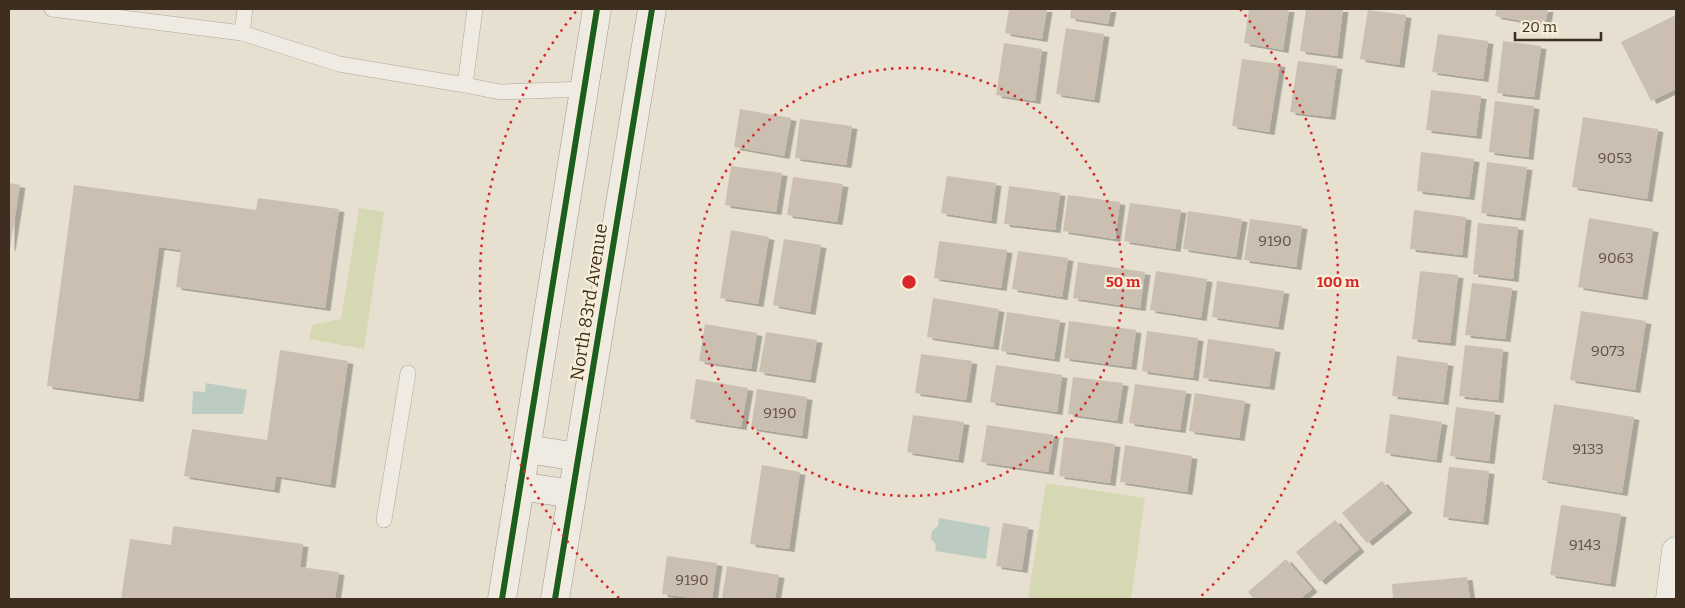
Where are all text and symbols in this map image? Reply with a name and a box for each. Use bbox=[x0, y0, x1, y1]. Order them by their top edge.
scale bar bbox=[1515, 10, 1601, 42]
text: 20 m bbox=[1522, 18, 1558, 36]
house number: 9053 bbox=[1598, 149, 1632, 167]
street label: North 83rd Avenue bbox=[566, 222, 612, 382]
house number: 9190 bbox=[1258, 232, 1292, 250]
house number: 9063 bbox=[1598, 249, 1634, 267]
centre of rings bbox=[900, 273, 918, 291]
text: 50 m bbox=[1106, 273, 1141, 291]
text: 100 m bbox=[1317, 273, 1360, 291]
house number: 9073 bbox=[1591, 342, 1625, 360]
house number: 9190 bbox=[763, 404, 797, 422]
house number: 9133 bbox=[1572, 440, 1604, 458]
house number: 9143 bbox=[1569, 536, 1601, 554]
house number: 9190 bbox=[675, 571, 709, 589]

